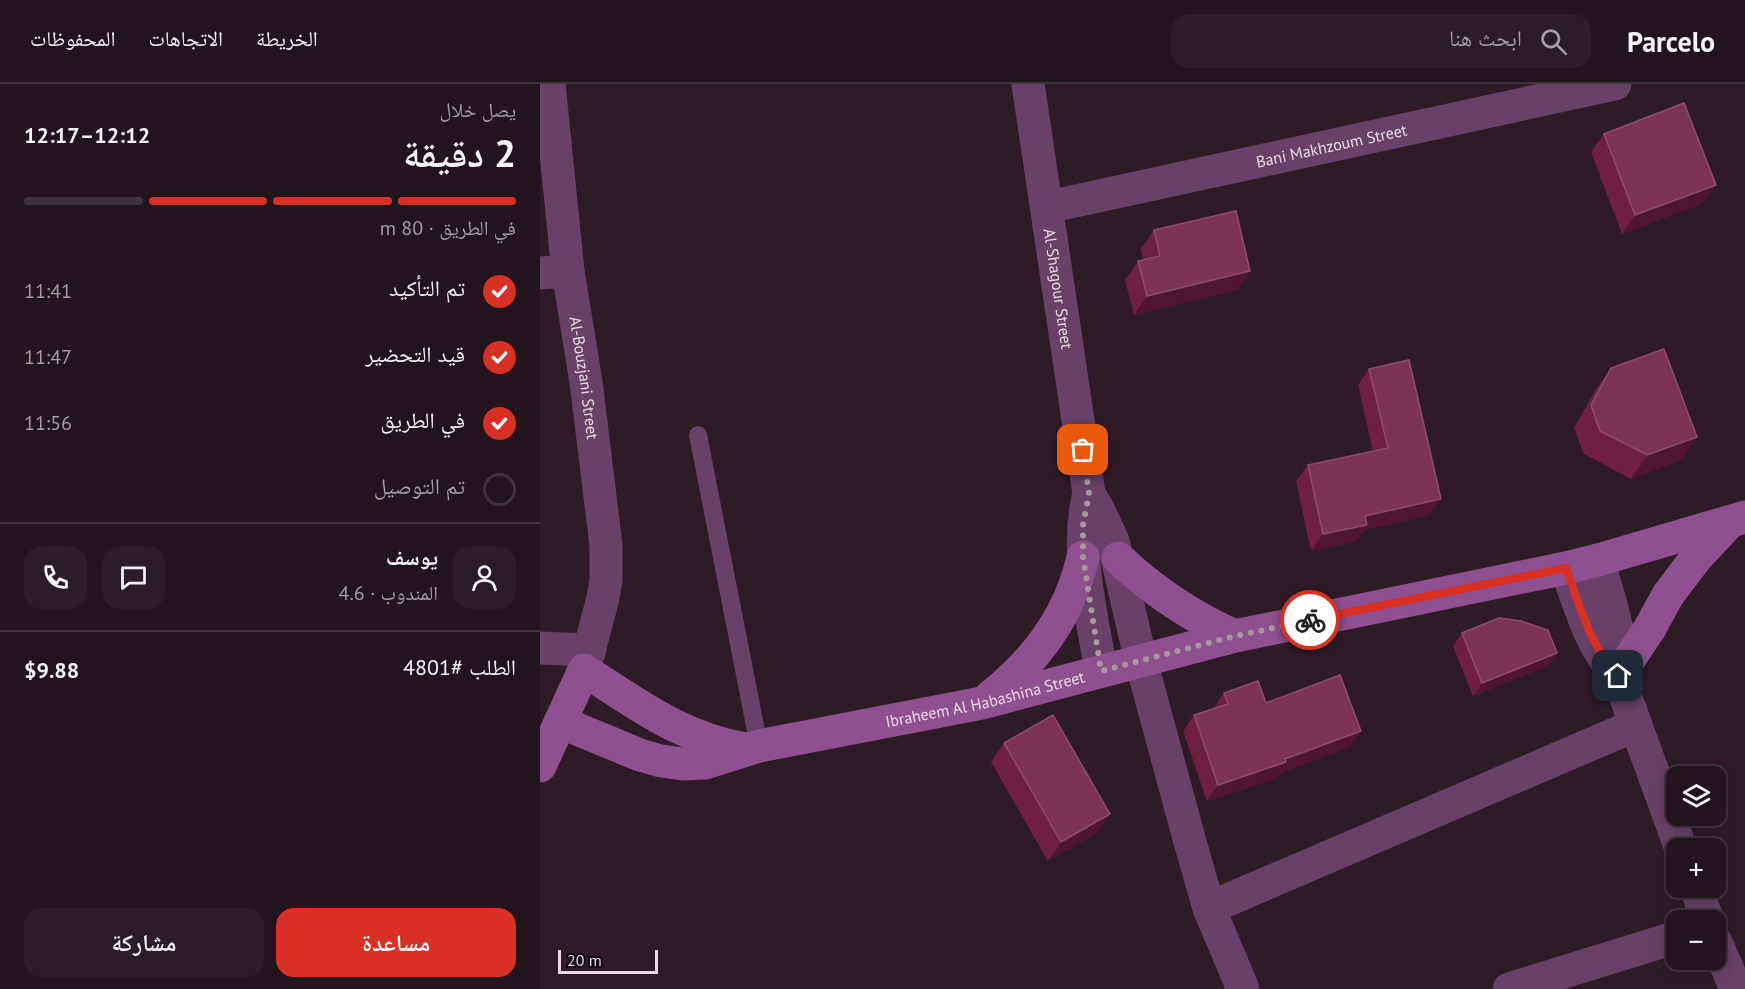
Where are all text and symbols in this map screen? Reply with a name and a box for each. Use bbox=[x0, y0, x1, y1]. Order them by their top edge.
search box bbox=[1171, 14, 1591, 68]
text: Parcelo bbox=[1627, 23, 1715, 60]
text: ابحث هنا bbox=[1449, 24, 1522, 52]
text: المحفوظات bbox=[30, 25, 115, 52]
text: الاتجاهات bbox=[148, 25, 223, 52]
text: الخريطة bbox=[256, 25, 318, 52]
icon: search bbox=[1537, 25, 1570, 58]
text: يصل خلال bbox=[440, 97, 516, 123]
street label: Bani Makhzoum Street bbox=[1254, 119, 1409, 172]
text: 12:12–12:17 bbox=[24, 121, 150, 149]
text: 2 دقيقة bbox=[403, 127, 516, 178]
text: في الطريق · 80 m bbox=[380, 215, 516, 241]
street label: Al-Shagour Street bbox=[1040, 227, 1077, 351]
text: تم التأكيد bbox=[389, 274, 465, 302]
icon: check bbox=[483, 275, 516, 308]
text: 11:41 bbox=[24, 278, 72, 304]
street label: Al-Bouzjani Street bbox=[565, 315, 603, 441]
text: قيد التحضير bbox=[365, 340, 465, 368]
icon: check bbox=[483, 341, 516, 374]
text: 11:47 bbox=[24, 344, 72, 370]
text: في الطريق bbox=[380, 406, 465, 434]
icon: check bbox=[483, 407, 516, 440]
text: 11:56 bbox=[24, 410, 72, 436]
pin bbox=[1057, 424, 1108, 475]
icon: bag bbox=[1066, 433, 1099, 466]
text: تم التوصيل bbox=[374, 472, 465, 500]
text: يوسف bbox=[386, 543, 438, 571]
button: phone bbox=[24, 546, 87, 609]
button: chat bbox=[102, 546, 165, 609]
button: person bbox=[453, 546, 516, 609]
text: المندوب · 4.6 bbox=[339, 580, 438, 606]
courier bbox=[1280, 590, 1340, 650]
icon: bike bbox=[1294, 604, 1327, 637]
pin bbox=[1592, 650, 1643, 701]
text: الطلب #4801 bbox=[403, 653, 516, 681]
text: $9.88 bbox=[24, 656, 79, 684]
icon: home bbox=[1601, 659, 1634, 692]
street label: Ibraheem Al Habashina Street bbox=[884, 666, 1087, 731]
map controls bbox=[1666, 766, 1726, 970]
button: layers bbox=[1666, 766, 1726, 826]
button: + bbox=[1666, 838, 1726, 898]
button: مشاركة bbox=[24, 908, 264, 977]
button: مساعدة bbox=[276, 908, 516, 977]
button: − bbox=[1666, 910, 1726, 970]
scale bar bbox=[558, 947, 658, 974]
text: 20 m bbox=[567, 950, 602, 970]

